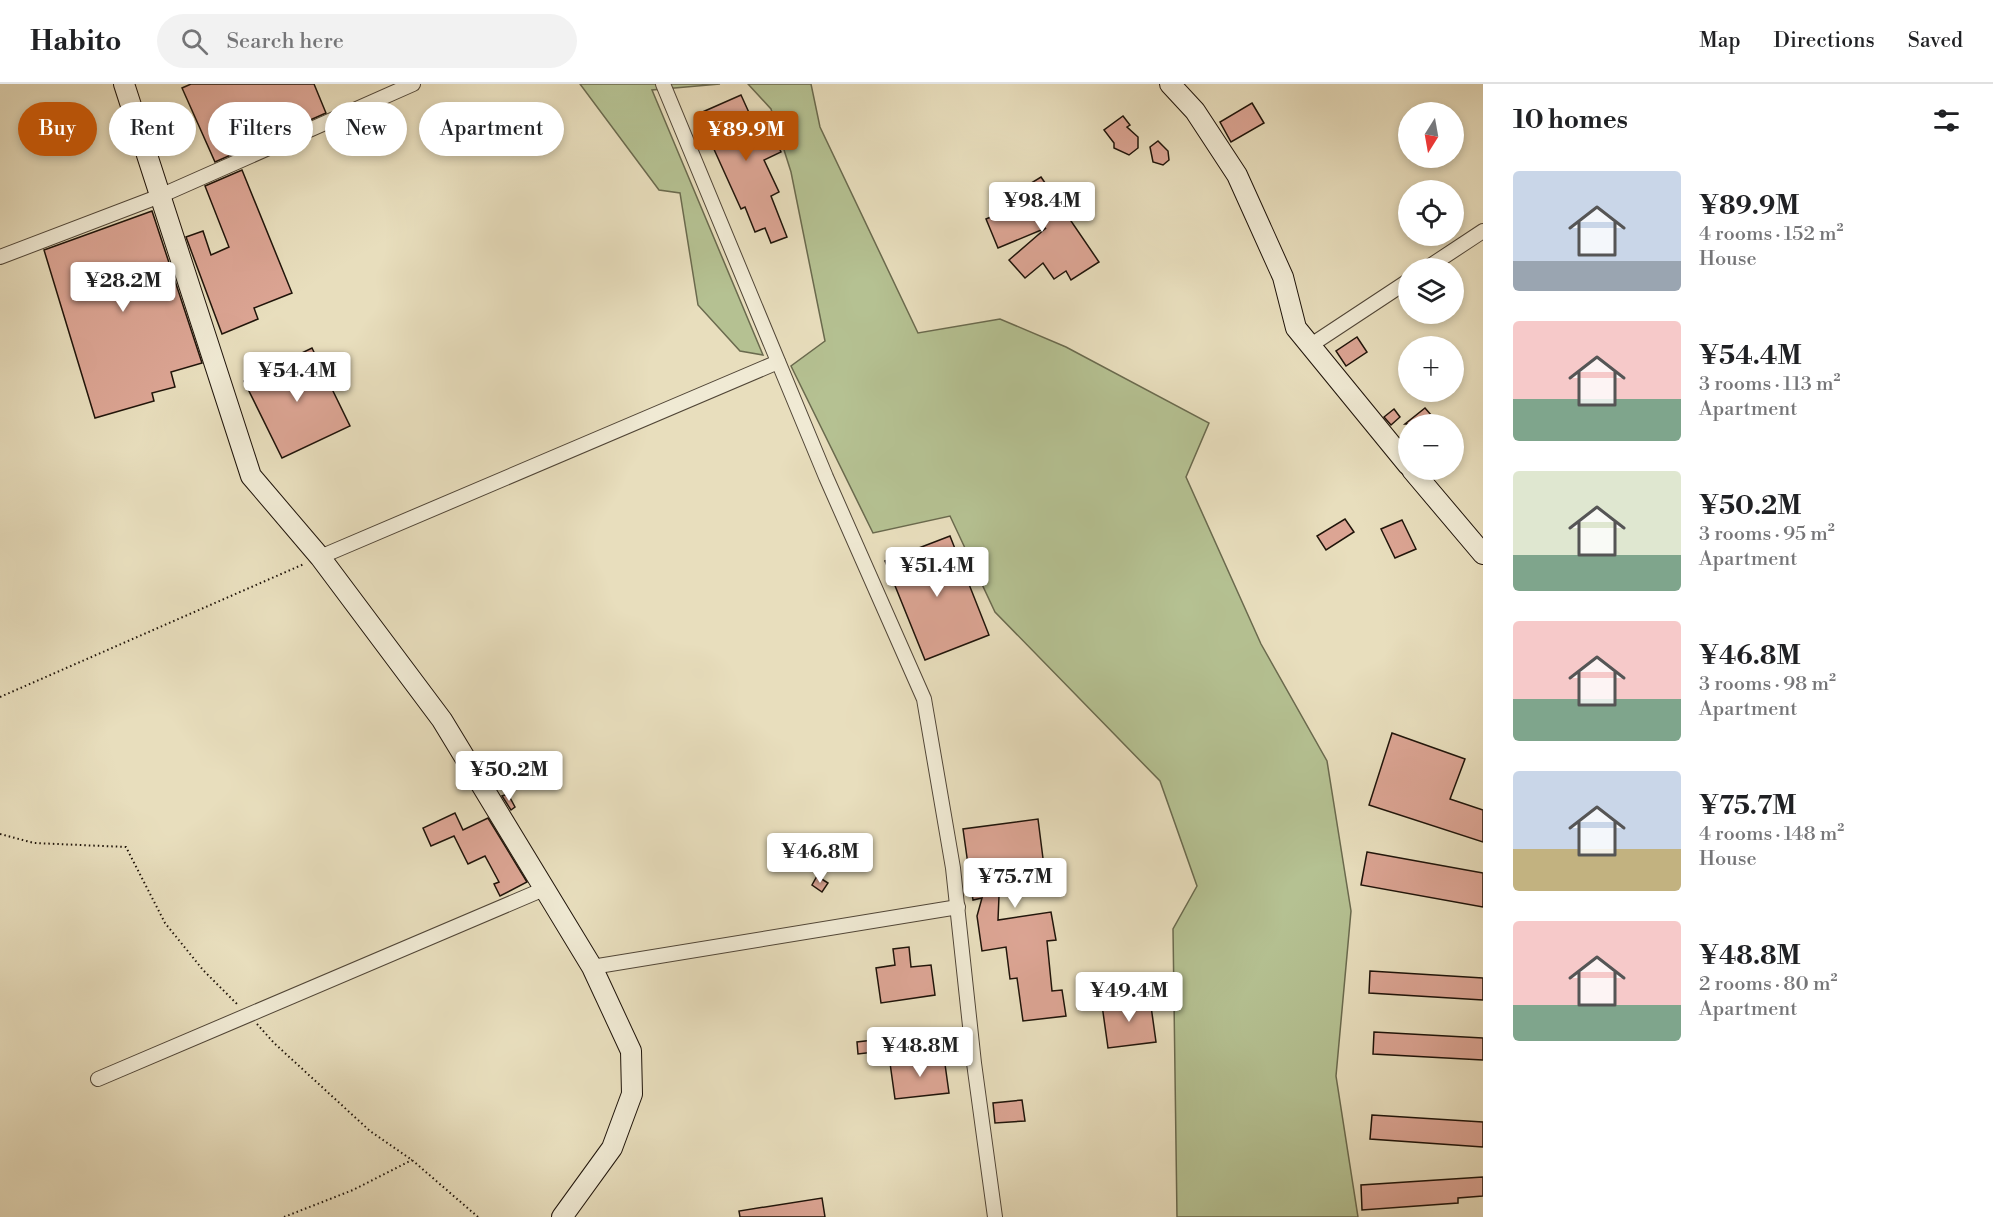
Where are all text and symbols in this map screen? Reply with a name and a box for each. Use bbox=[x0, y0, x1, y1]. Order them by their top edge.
search box bbox=[157, 14, 577, 68]
text: Habito bbox=[30, 24, 121, 59]
icon: search bbox=[178, 25, 211, 58]
text: Search here bbox=[226, 28, 344, 55]
text: Map bbox=[1699, 28, 1741, 54]
text: Directions bbox=[1774, 28, 1875, 54]
text: Saved bbox=[1908, 28, 1963, 54]
chip: Buy bbox=[18, 102, 97, 156]
chip: Rent bbox=[109, 102, 196, 156]
chip: Filters bbox=[208, 102, 313, 156]
chip: New bbox=[325, 102, 407, 156]
chip: Apartment bbox=[419, 102, 564, 156]
north arrow bbox=[1398, 102, 1464, 168]
map controls bbox=[1398, 102, 1464, 480]
text: 10 homes bbox=[1513, 104, 1628, 136]
icon: filters bbox=[1930, 104, 1963, 137]
pin: ¥89.9M bbox=[697, 111, 795, 162]
text: ¥89.9M bbox=[707, 118, 785, 143]
button: locate bbox=[1398, 180, 1464, 246]
pin: ¥98.4M bbox=[993, 182, 1091, 233]
text: ¥98.4M bbox=[1003, 189, 1081, 214]
text: ¥89.9M bbox=[1699, 190, 1799, 222]
icon: home bbox=[1561, 195, 1633, 267]
text: 4 rooms · 152 m² bbox=[1699, 222, 1843, 247]
text: House bbox=[1699, 247, 1757, 272]
button: layers bbox=[1398, 258, 1464, 324]
pin: ¥28.2M bbox=[74, 262, 172, 313]
text: ¥28.2M bbox=[84, 269, 162, 294]
button: + bbox=[1398, 336, 1464, 402]
text: ¥54.4M bbox=[1699, 340, 1802, 372]
icon: home bbox=[1561, 345, 1633, 417]
pin: ¥54.4M bbox=[248, 352, 346, 403]
text: ¥54.4M bbox=[258, 359, 336, 384]
text: 3 rooms · 113 m² bbox=[1699, 372, 1840, 397]
text: Apartment bbox=[1699, 397, 1797, 422]
button: − bbox=[1398, 414, 1464, 480]
text: ¥50.2M bbox=[1699, 490, 1801, 522]
icon: home bbox=[1561, 495, 1633, 567]
text: 3 rooms · 95 m² bbox=[1699, 522, 1835, 547]
pin: ¥51.4M bbox=[888, 547, 986, 598]
text: Apartment bbox=[1699, 547, 1797, 572]
text: ¥51.4M bbox=[900, 554, 974, 579]
text: ¥46.8M bbox=[1699, 640, 1801, 672]
icon: home bbox=[1561, 645, 1633, 717]
text: 3 rooms · 98 m² bbox=[1699, 672, 1836, 697]
text: Apartment bbox=[1699, 697, 1797, 722]
pin: ¥50.2M bbox=[460, 751, 558, 802]
text: ¥50.2M bbox=[470, 758, 548, 783]
text: ¥75.7M bbox=[1699, 790, 1796, 822]
icon: home bbox=[1561, 795, 1633, 867]
text: 4 rooms · 148 m² bbox=[1699, 822, 1844, 847]
pin: ¥46.8M bbox=[771, 833, 869, 884]
text: ¥46.8M bbox=[781, 840, 859, 865]
text: House bbox=[1699, 847, 1757, 872]
pin: ¥75.7M bbox=[966, 858, 1064, 909]
text: ¥75.7M bbox=[978, 865, 1052, 890]
text: ¥48.8M bbox=[1699, 940, 1801, 972]
icon: home bbox=[1561, 945, 1633, 1017]
pin: ¥49.4M bbox=[1080, 972, 1178, 1023]
text: 2 rooms · 80 m² bbox=[1699, 972, 1837, 997]
text: ¥49.4M bbox=[1090, 979, 1168, 1004]
text: Apartment bbox=[1699, 997, 1797, 1022]
pin: ¥48.8M bbox=[871, 1027, 969, 1078]
text: ¥48.8M bbox=[881, 1034, 959, 1059]

